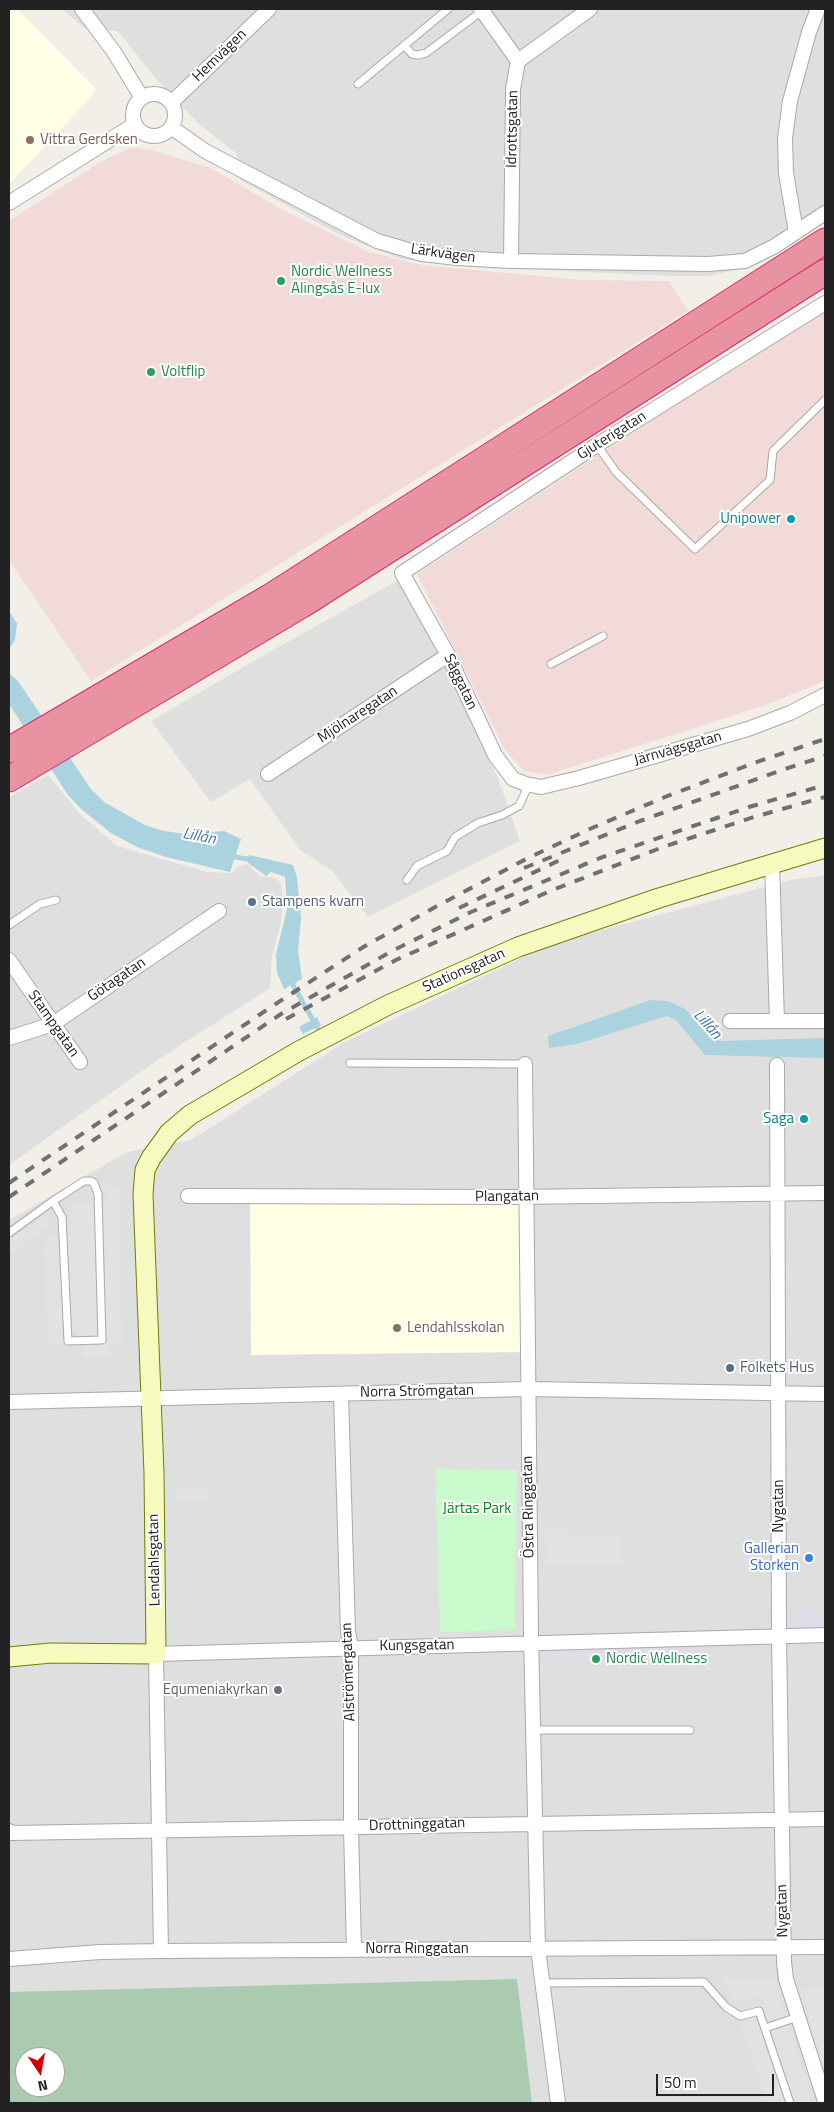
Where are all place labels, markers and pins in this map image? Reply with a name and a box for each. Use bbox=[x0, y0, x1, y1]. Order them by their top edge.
place label: Vittra Gerdsken bbox=[40, 131, 138, 149]
marker: Vittra Gerdsken bbox=[24, 134, 36, 146]
place label: Nordic Wellness Alingsås E-lux bbox=[291, 263, 392, 298]
marker: Nordic Wellness Alingsås E-lux bbox=[275, 275, 287, 287]
place label: Voltflip bbox=[161, 363, 206, 381]
marker: Voltflip bbox=[145, 366, 157, 378]
place label: Unipower bbox=[720, 510, 781, 528]
marker: Unipower bbox=[785, 513, 797, 525]
place label: Stampens kvarn bbox=[262, 893, 364, 911]
marker: Stampens kvarn bbox=[246, 896, 258, 908]
place label: Saga bbox=[763, 1110, 794, 1128]
marker: Saga bbox=[798, 1113, 810, 1125]
place label: Lendahlsskolan bbox=[407, 1319, 505, 1337]
marker: Lendahlsskolan bbox=[391, 1322, 403, 1334]
place label: Folkets Hus bbox=[740, 1359, 814, 1377]
marker: Folkets Hus bbox=[724, 1362, 736, 1374]
place label: Gallerian Storken bbox=[744, 1540, 799, 1575]
marker: Gallerian Storken bbox=[803, 1552, 815, 1564]
place label: Nordic Wellness bbox=[606, 1650, 707, 1668]
marker: Nordic Wellness bbox=[590, 1653, 602, 1665]
place label: Equmeniakyrkan bbox=[163, 1681, 268, 1699]
marker: Equmeniakyrkan bbox=[272, 1684, 284, 1696]

